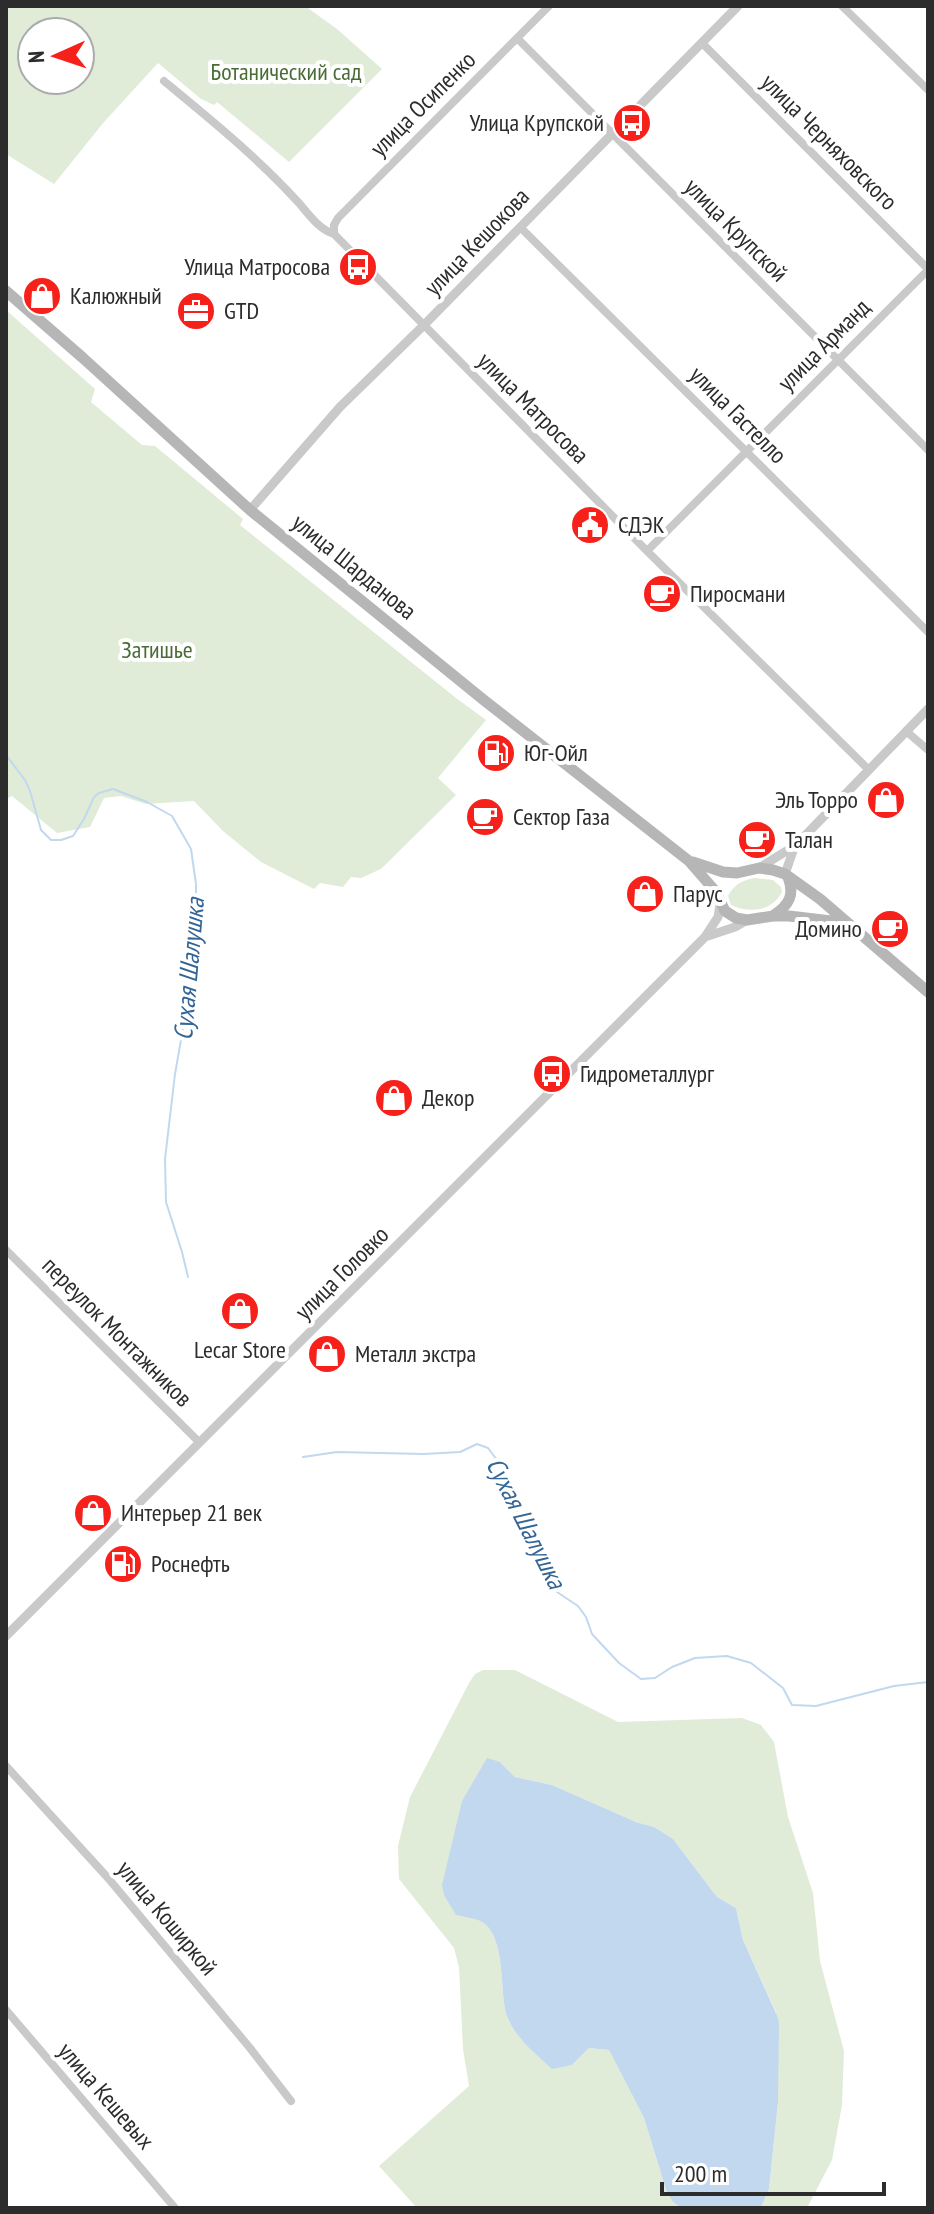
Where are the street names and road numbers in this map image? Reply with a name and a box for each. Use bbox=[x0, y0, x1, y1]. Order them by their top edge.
street label: улица Осипенко bbox=[363, 44, 482, 163]
street label: улица Черняховского bbox=[754, 67, 904, 217]
street label: улица Крупской bbox=[678, 171, 795, 288]
street label: улица Кешокова bbox=[417, 181, 536, 302]
street label: улица Арманд bbox=[771, 291, 877, 398]
street label: улица Матросова bbox=[471, 345, 596, 470]
street label: улица Гастелло bbox=[683, 359, 794, 470]
street label: улица Шарданова bbox=[286, 507, 423, 626]
street label: улица Головко bbox=[288, 1219, 395, 1326]
street label: переулок Монтажников bbox=[36, 1250, 199, 1413]
street label: улица Коширкой bbox=[110, 1854, 224, 1981]
street label: улица Кешевых bbox=[52, 2036, 161, 2156]

